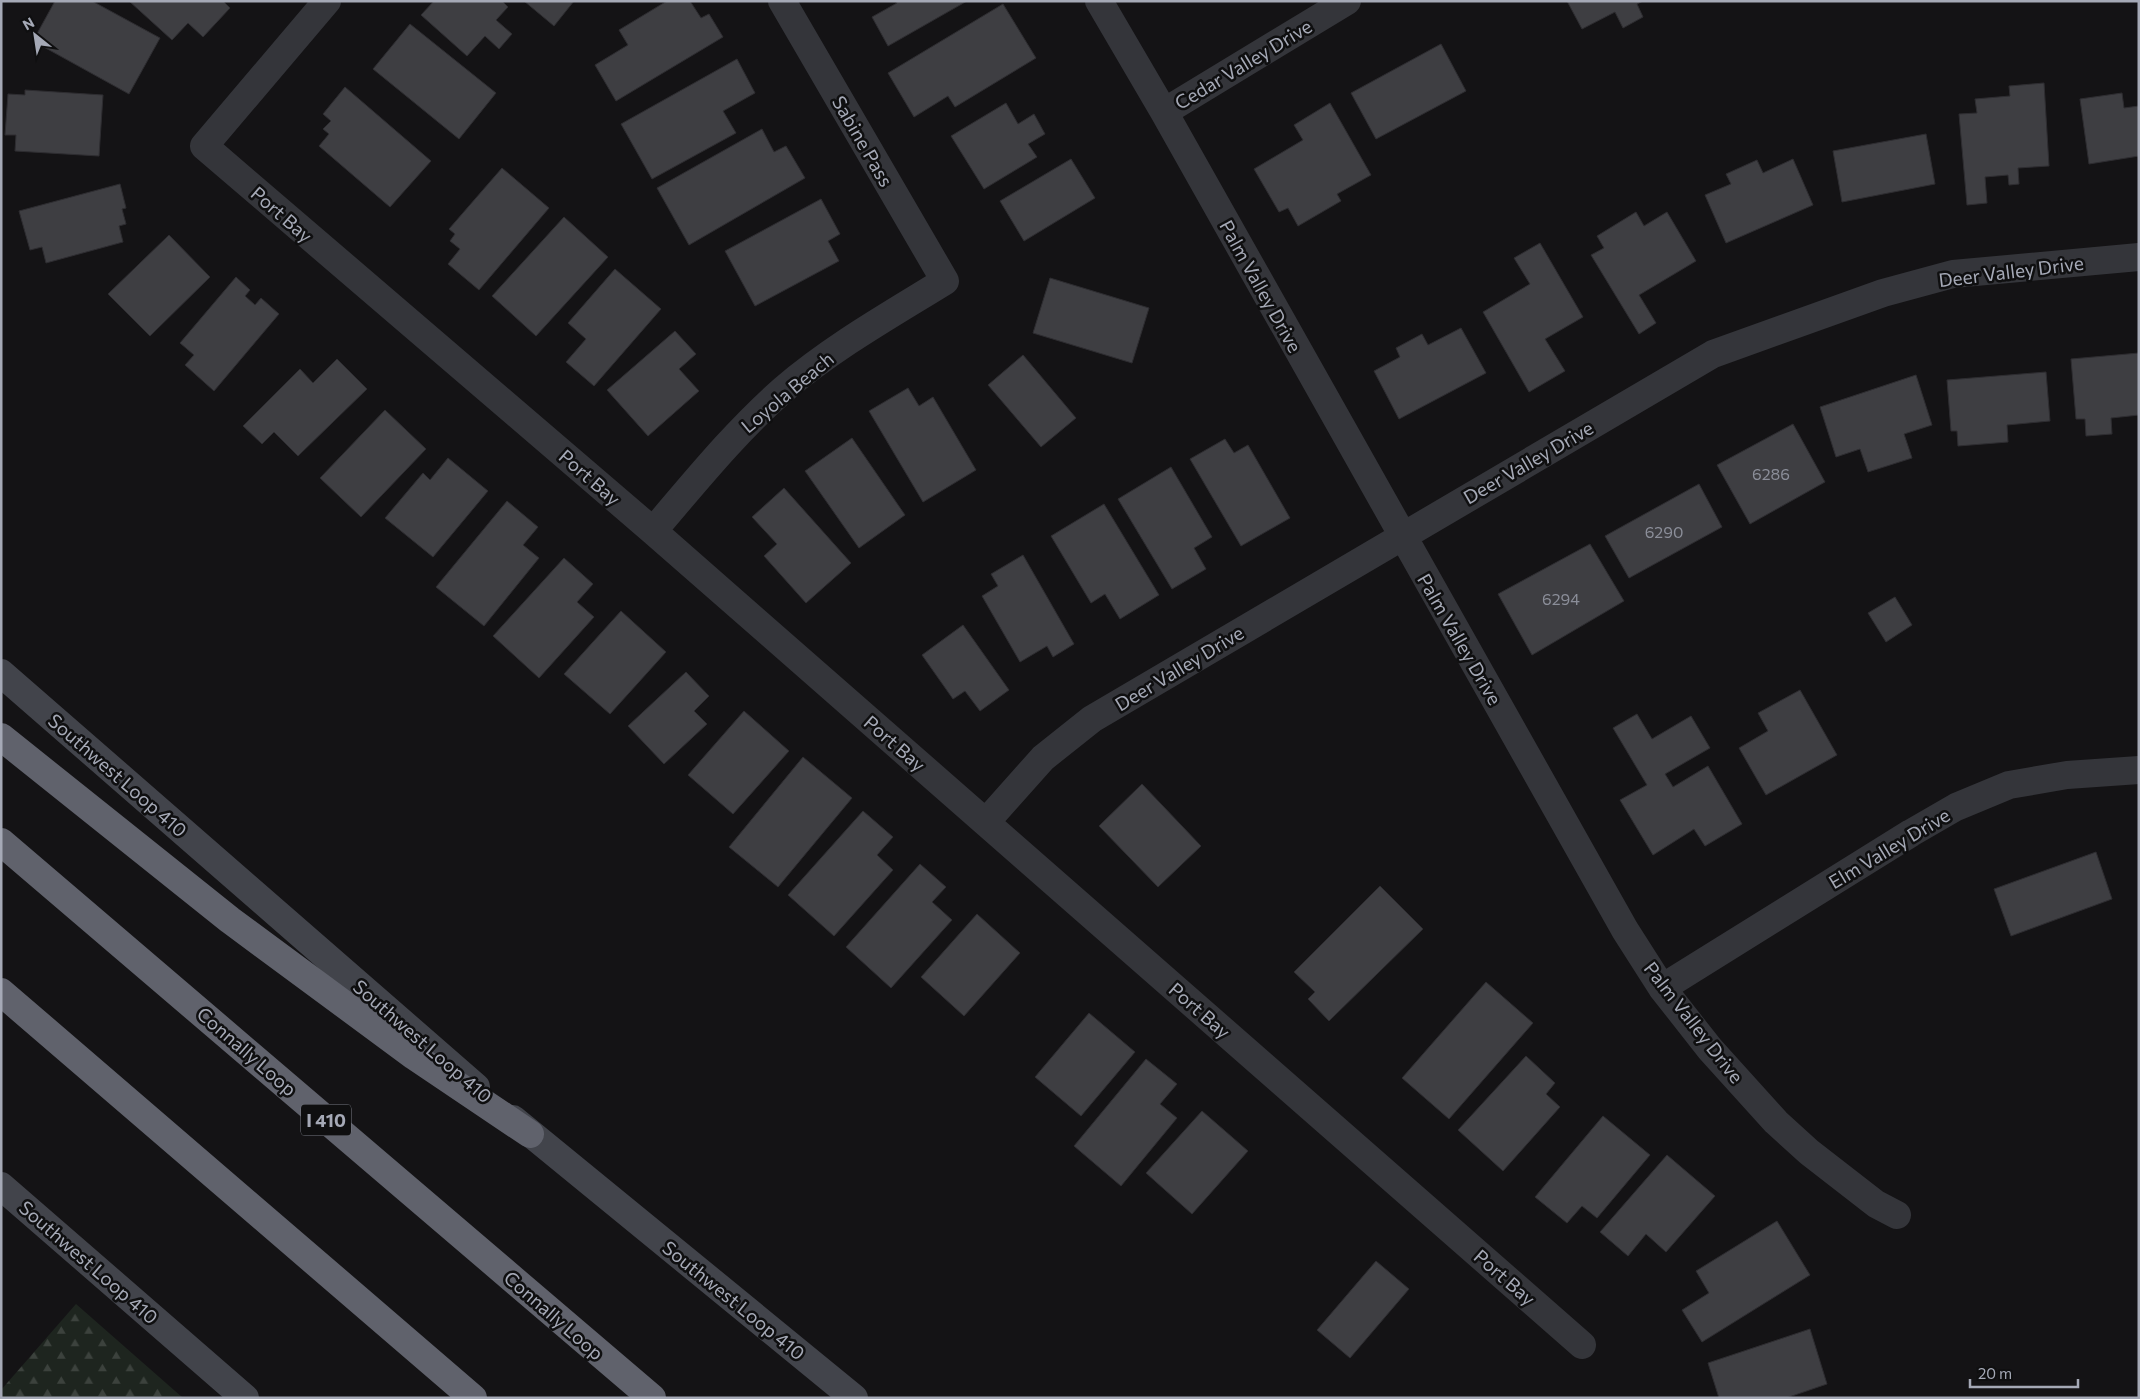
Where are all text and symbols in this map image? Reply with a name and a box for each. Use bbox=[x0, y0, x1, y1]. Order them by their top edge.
north arrow bbox=[10, 10, 60, 60]
text: N bbox=[19, 13, 37, 33]
street label: Cedar Valley Drive bbox=[1170, 14, 1316, 114]
street label: Sabine Pass bbox=[828, 92, 898, 190]
street label: Port Bay bbox=[247, 181, 318, 247]
street label: Palm Valley Drive bbox=[1215, 216, 1307, 356]
street label: Deer Valley Drive bbox=[1937, 251, 2085, 291]
street label: Loyola Beach bbox=[736, 347, 838, 437]
street label: Deer Valley Drive bbox=[1459, 416, 1597, 508]
street label: Port Bay bbox=[555, 444, 626, 510]
house number: 6286 bbox=[1752, 464, 1790, 483]
house number: 6290 bbox=[1645, 522, 1683, 541]
street label: Palm Valley Drive bbox=[1413, 569, 1507, 709]
house number: 6294 bbox=[1542, 589, 1580, 608]
street label: Deer Valley Drive bbox=[1110, 621, 1248, 715]
street label: Southwest Loop 410 bbox=[44, 708, 192, 842]
street label: Port Bay bbox=[860, 710, 931, 776]
street label: Elm Valley Drive bbox=[1824, 803, 1954, 893]
street label: Palm Valley Drive bbox=[1639, 957, 1749, 1087]
street label: Southwest Loop 410 bbox=[349, 974, 497, 1108]
street label: Port Bay bbox=[1165, 977, 1236, 1043]
street label: Connally Loop bbox=[193, 1002, 301, 1100]
road number: I 410 bbox=[301, 1104, 351, 1136]
street label: Southwest Loop 410 bbox=[15, 1195, 163, 1329]
street label: Southwest Loop 410 bbox=[658, 1236, 810, 1364]
street label: Port Bay bbox=[1470, 1244, 1541, 1310]
street label: Connally Loop bbox=[500, 1266, 608, 1364]
scale bar bbox=[1970, 1356, 2078, 1388]
text: 20 m bbox=[1978, 1364, 2012, 1382]

